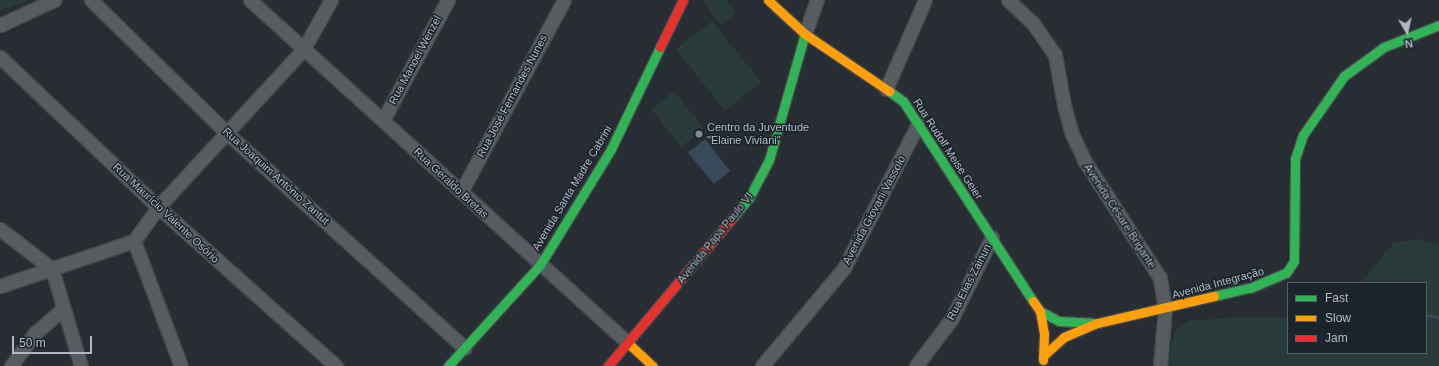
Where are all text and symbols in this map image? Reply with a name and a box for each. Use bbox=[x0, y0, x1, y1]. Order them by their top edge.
north arrow bbox=[1387, 12, 1427, 52]
street label: Rua Manoel Wenzel bbox=[386, 13, 444, 107]
street label: Rua José Fernandes Nunes bbox=[474, 32, 550, 160]
text: N bbox=[1404, 37, 1414, 50]
street label: Rua Rudolf Meise Geier bbox=[910, 96, 986, 202]
place label: Centro da Juventude "Elaine Viviani" bbox=[707, 121, 809, 147]
street label: Avenida Santa Madre Cabrini bbox=[529, 123, 615, 253]
street label: Rua Joaquim António Zantut bbox=[220, 124, 332, 228]
marker: Centro da Juventude "Elaine Viviani" bbox=[694, 129, 704, 139]
street label: Rua Geraldo Bretas bbox=[411, 145, 491, 221]
street label: Avenida Giovani Vassolo bbox=[840, 153, 908, 267]
street label: Rua Maurício Valente Osório bbox=[110, 160, 222, 266]
street label: Avenida Césare Brigante bbox=[1081, 161, 1159, 271]
street label: Avenida Papa Paulo VI bbox=[674, 190, 756, 286]
street label: Rua Elias Zainun bbox=[944, 242, 994, 322]
street label: Avenida Integração bbox=[1171, 264, 1265, 302]
legend bbox=[1287, 282, 1427, 354]
text: Fast bbox=[1325, 291, 1348, 305]
text: Slow bbox=[1325, 311, 1351, 325]
scale bar bbox=[14, 328, 94, 354]
text: Jam bbox=[1325, 331, 1348, 345]
text: 50 m bbox=[19, 336, 46, 350]

